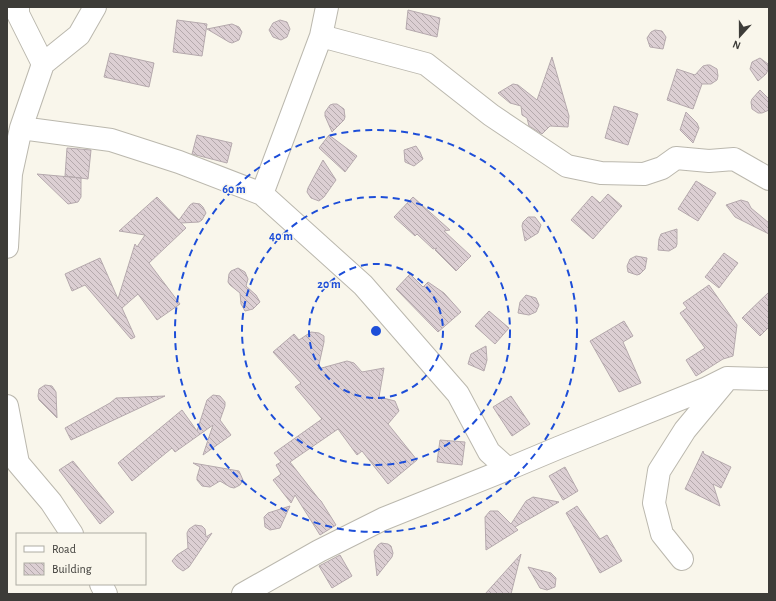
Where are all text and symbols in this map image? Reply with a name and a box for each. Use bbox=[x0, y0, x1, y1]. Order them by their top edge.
north arrow bbox=[720, 16, 760, 56]
text: N bbox=[731, 38, 742, 51]
text: 60 m bbox=[222, 183, 246, 195]
text: 40 m bbox=[269, 230, 293, 242]
text: 20 m bbox=[317, 278, 341, 290]
centre of rings bbox=[369, 324, 383, 338]
legend bbox=[16, 533, 146, 585]
text: Road bbox=[52, 543, 76, 555]
text: Building bbox=[52, 563, 92, 575]

